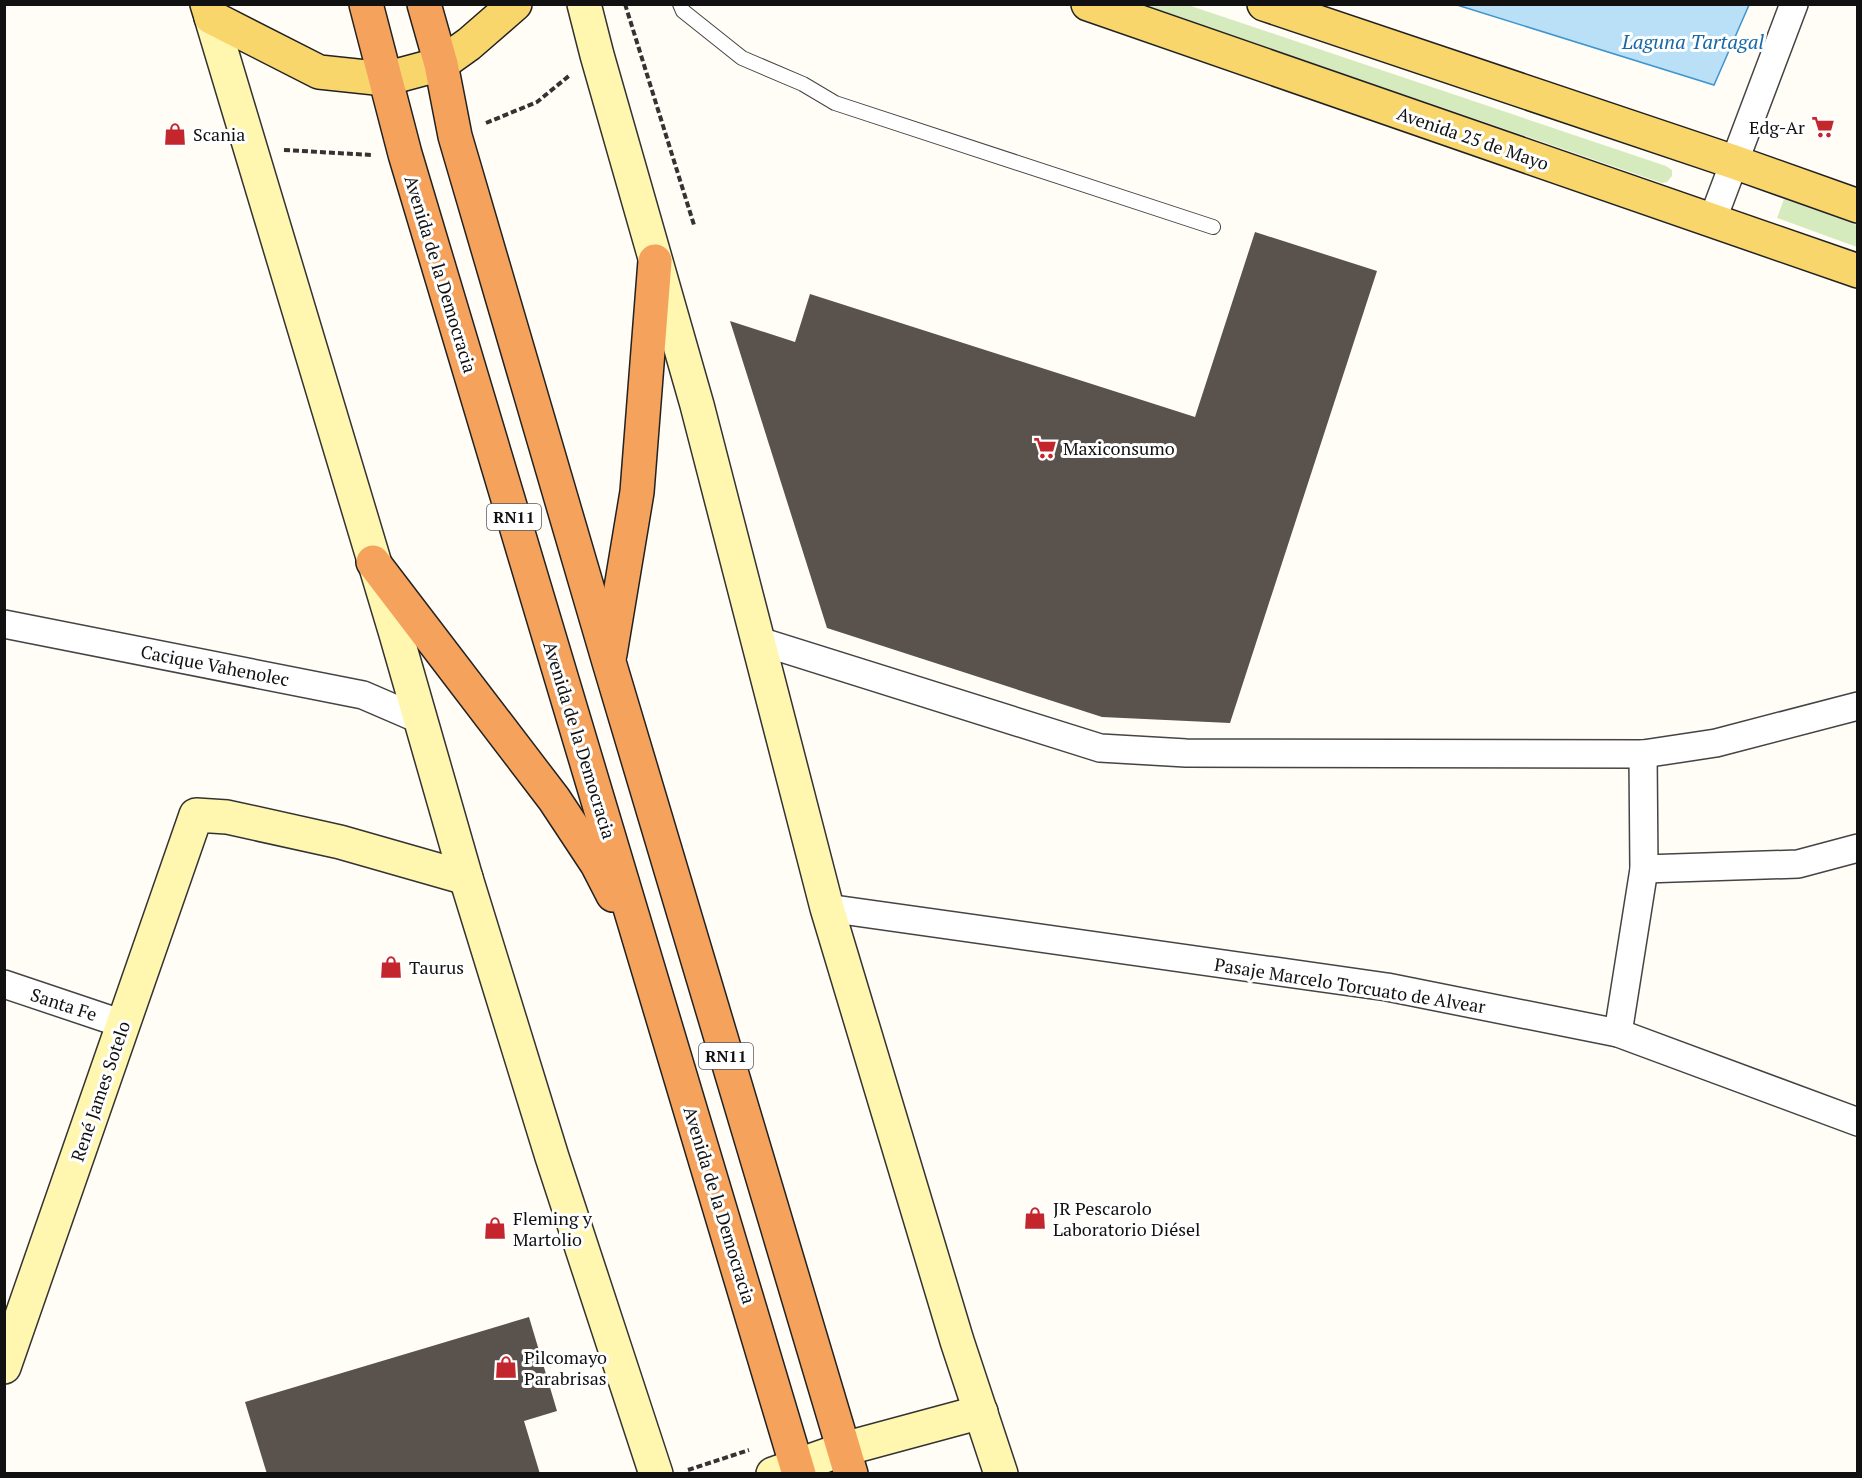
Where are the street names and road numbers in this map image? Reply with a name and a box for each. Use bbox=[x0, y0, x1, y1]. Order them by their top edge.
street label: Avenida 25 de Mayo bbox=[1394, 101, 1552, 175]
street label: Avenida de la Democracia bbox=[400, 172, 482, 376]
road number: RN11 bbox=[487, 504, 541, 530]
street label: Avenida de la Democracia bbox=[539, 638, 621, 842]
street label: Cacique Vahenolec bbox=[139, 639, 291, 691]
street label: Pasaje Marcelo Torcuato de Alvear bbox=[1213, 952, 1487, 1018]
street label: Santa Fe bbox=[28, 982, 100, 1026]
street label: René James Sotelo bbox=[65, 1018, 135, 1164]
road number: RN11 bbox=[699, 1043, 753, 1069]
street label: Avenida de la Democracia bbox=[679, 1103, 761, 1307]

